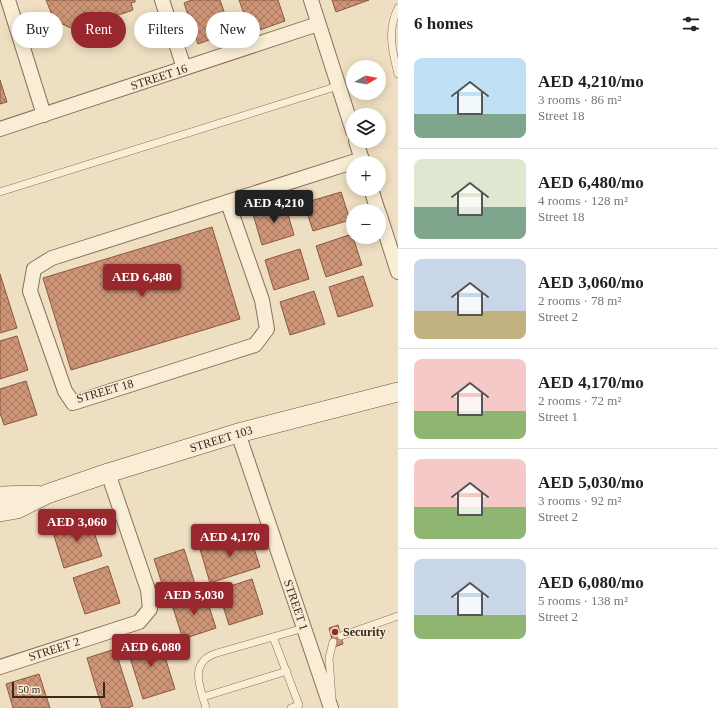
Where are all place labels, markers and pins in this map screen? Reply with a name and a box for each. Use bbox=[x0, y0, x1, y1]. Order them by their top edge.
pin: AED 4,210 bbox=[228, 190, 320, 224]
pin: AED 6,480 bbox=[96, 264, 188, 298]
pin: AED 3,060 bbox=[31, 509, 123, 543]
pin: AED 4,170 bbox=[184, 524, 276, 558]
pin: AED 5,030 bbox=[148, 582, 240, 616]
place label: Security bbox=[343, 625, 386, 639]
marker: Security bbox=[330, 627, 340, 637]
pin: AED 6,080 bbox=[105, 634, 197, 668]

